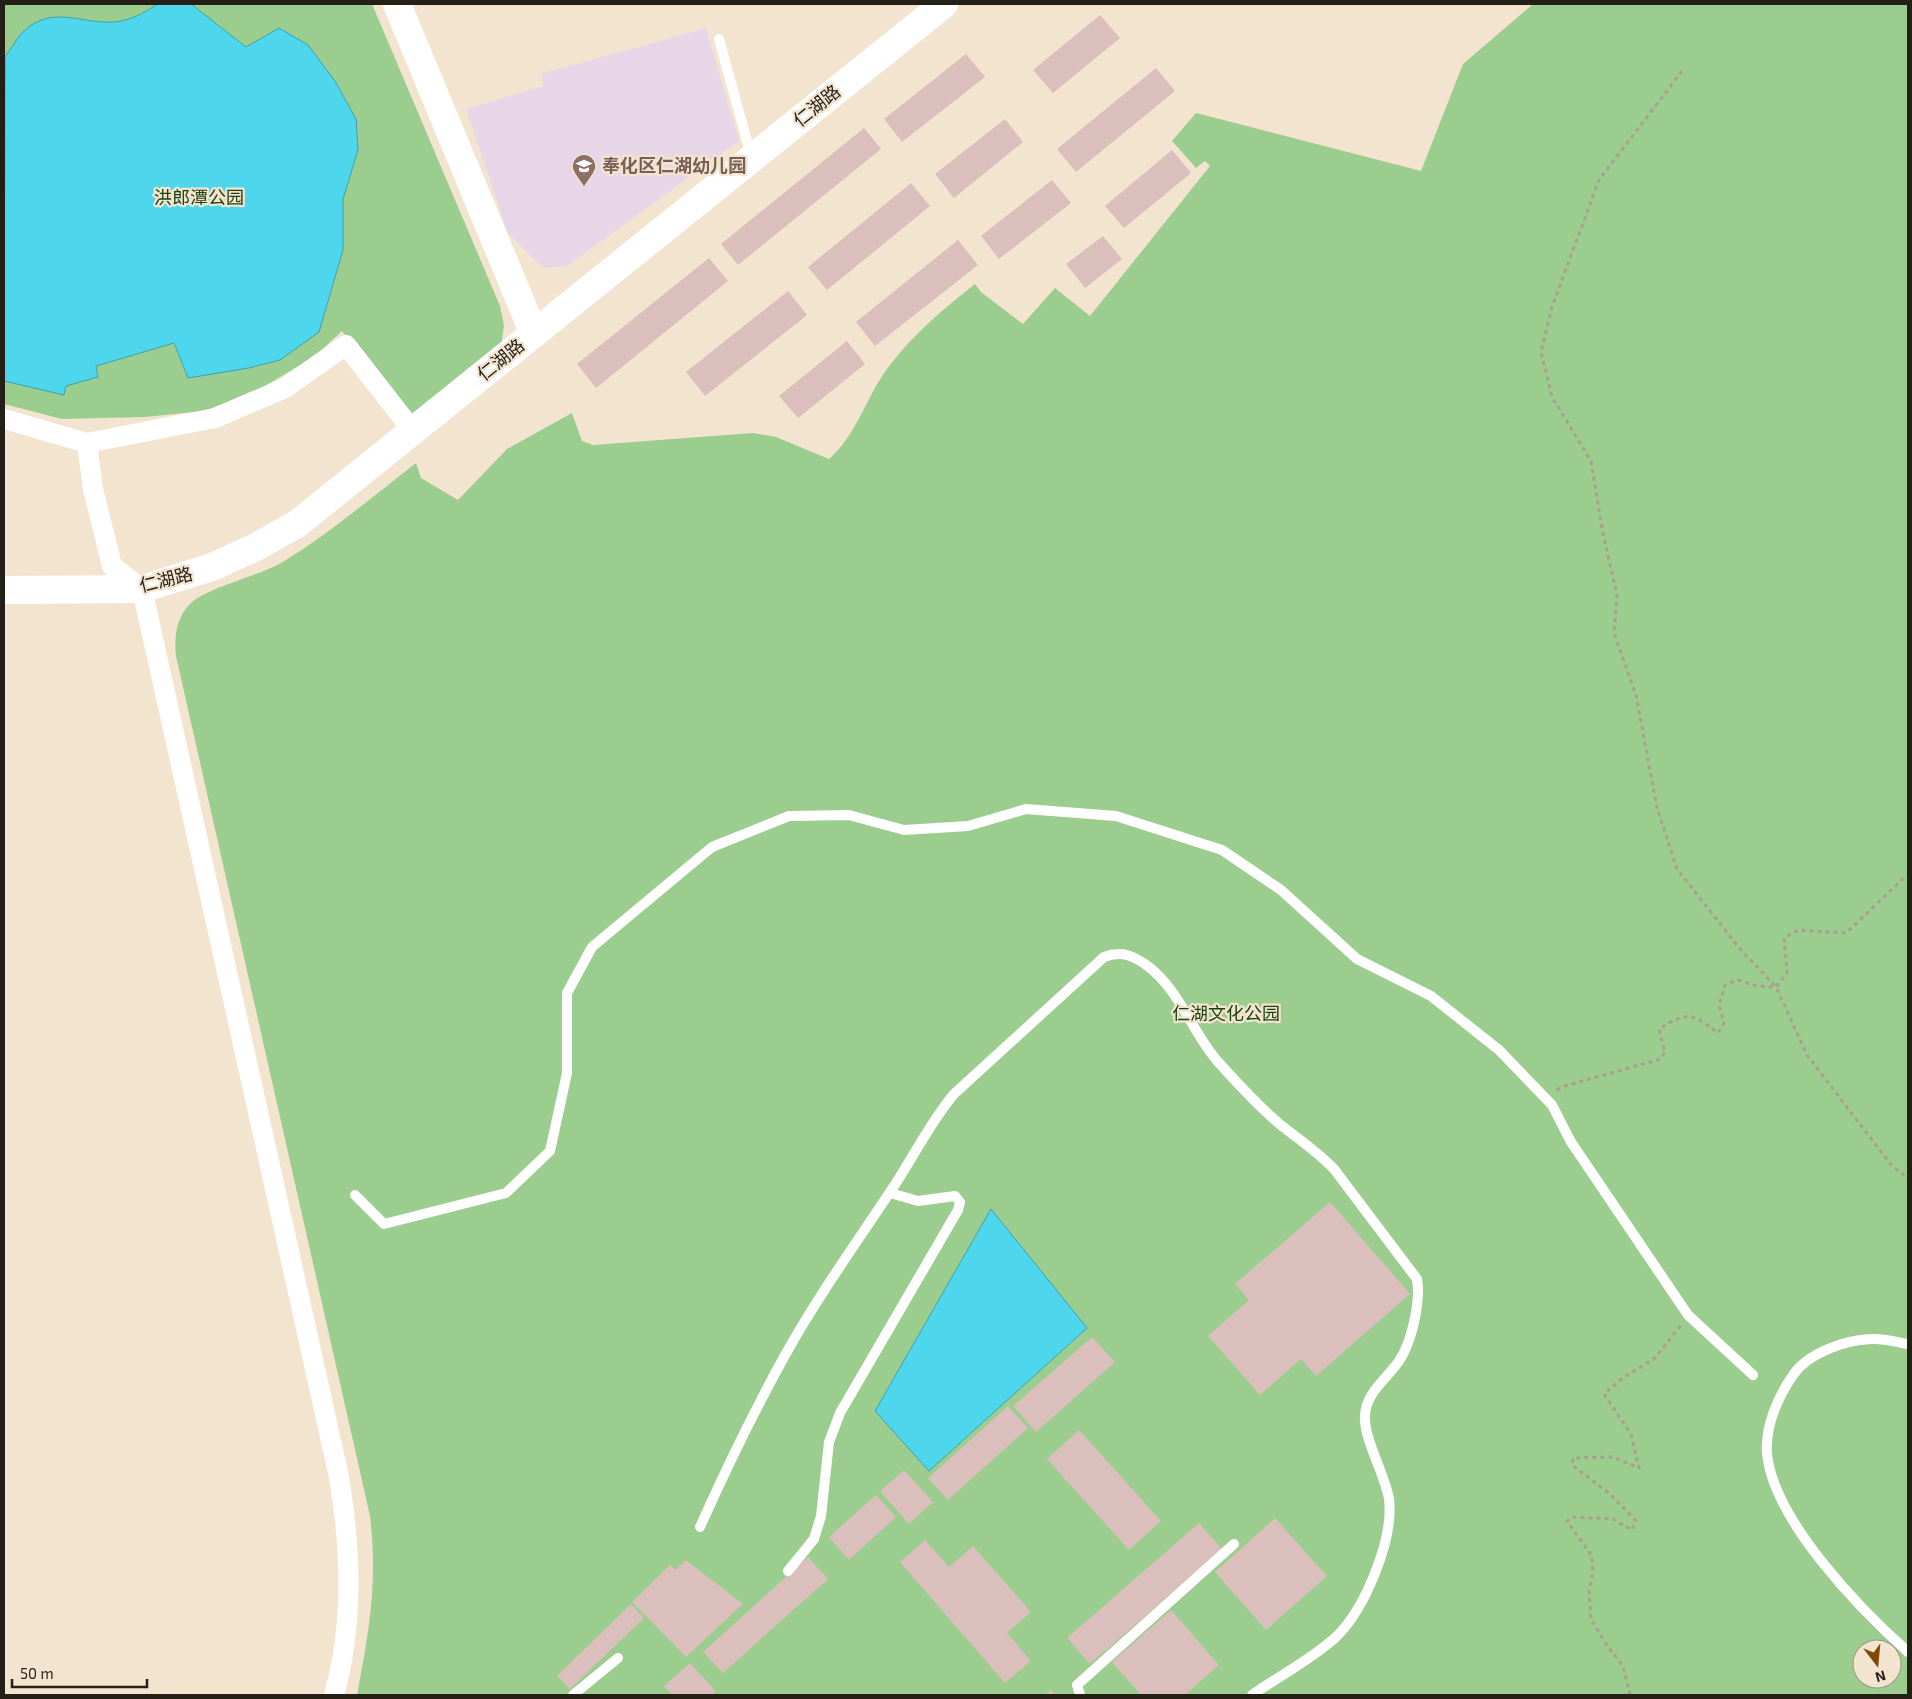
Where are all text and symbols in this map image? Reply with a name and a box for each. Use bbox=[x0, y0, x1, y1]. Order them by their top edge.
street label: 仁湖路 bbox=[788, 80, 844, 131]
school or university icon: 奉化区仁湖幼儿园 bbox=[571, 153, 597, 187]
place label: 奉化区仁湖幼儿园 bbox=[602, 154, 746, 176]
park label: 洪郎潭公园 bbox=[154, 186, 244, 208]
street label: 仁湖路 bbox=[472, 334, 528, 385]
street label: 仁湖路 bbox=[137, 562, 195, 596]
park label: 仁湖文化公园 bbox=[1172, 1002, 1280, 1024]
north arrow bbox=[1852, 1639, 1902, 1689]
scale bar bbox=[12, 1656, 148, 1688]
text: 50 m bbox=[20, 1664, 54, 1682]
text: N bbox=[1874, 1667, 1888, 1687]

